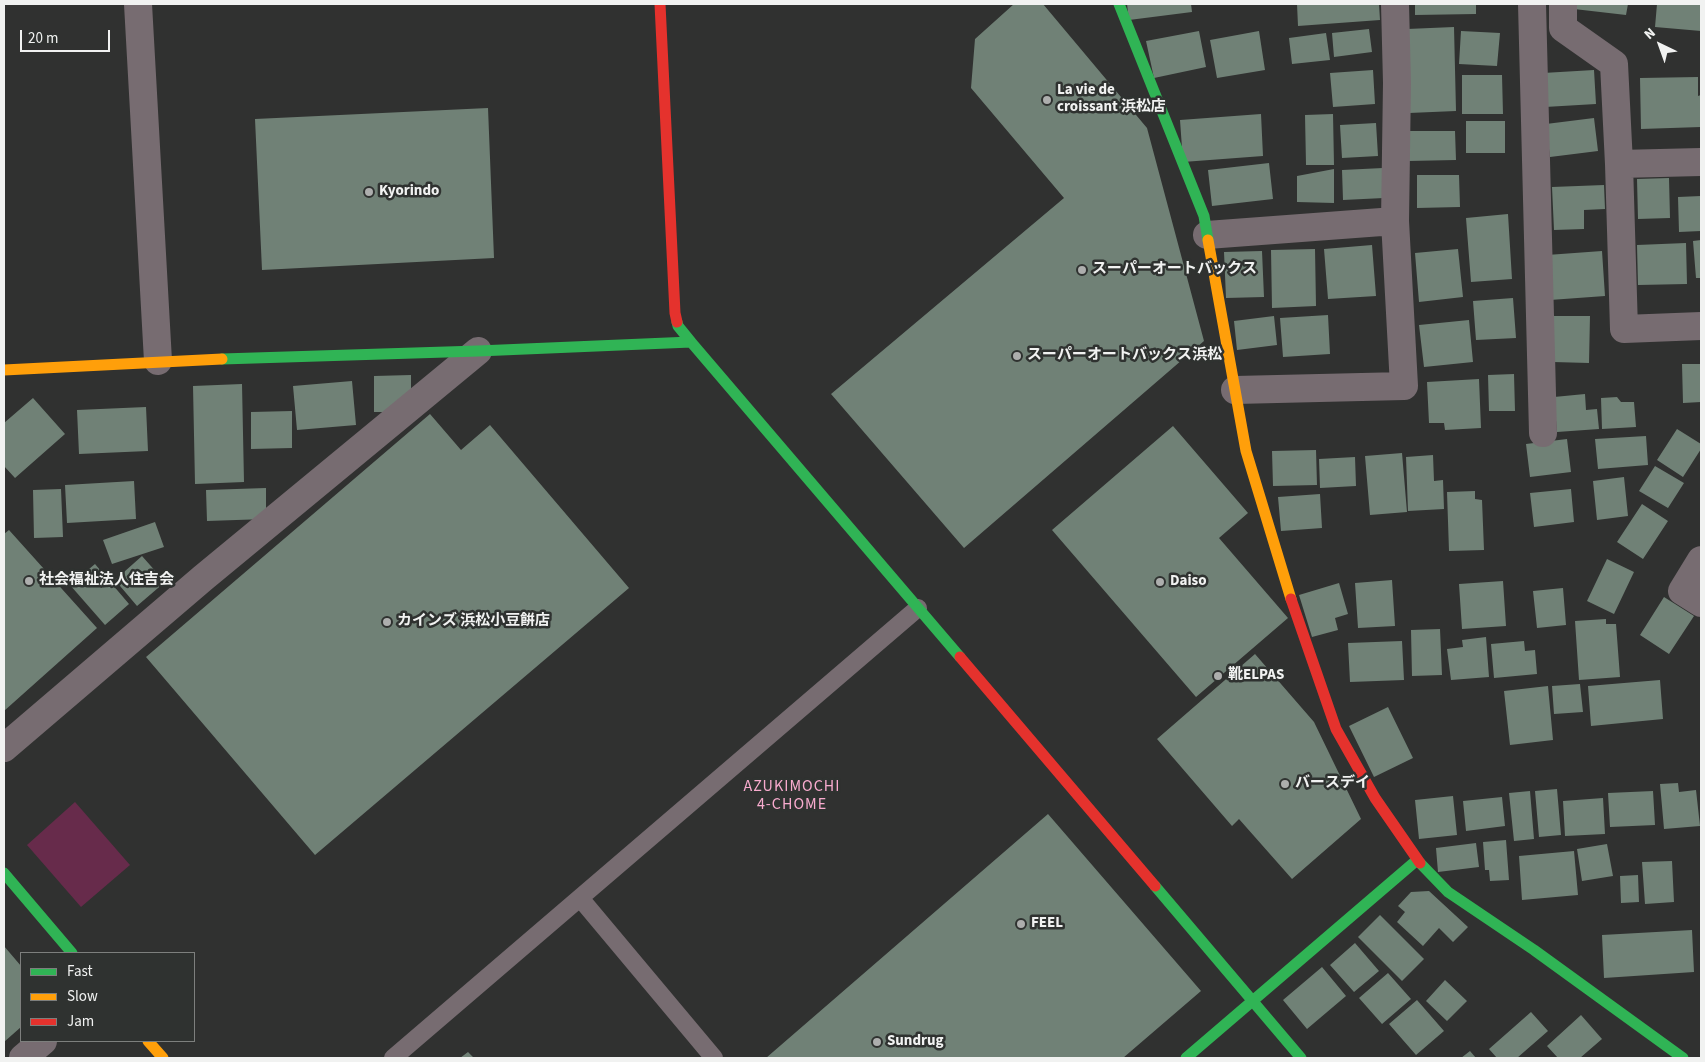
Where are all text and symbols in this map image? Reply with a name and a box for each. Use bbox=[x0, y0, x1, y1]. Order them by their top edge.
scale bar bbox=[22, 20, 112, 52]
north arrow bbox=[1635, 20, 1685, 70]
text: N bbox=[1640, 23, 1660, 44]
text: 20 m bbox=[28, 28, 58, 49]
place label: La vie de croissant 浜松店 bbox=[1057, 82, 1166, 117]
marker: La vie de croissant 浜松店 bbox=[1041, 94, 1053, 106]
place label: Kyorindo bbox=[379, 183, 439, 201]
marker: Kyorindo bbox=[363, 186, 375, 198]
place label: スーパーオートバックス bbox=[1092, 261, 1257, 279]
marker: スーパーオートバックス bbox=[1076, 264, 1088, 276]
place label: スーパーオートバックス浜松 bbox=[1027, 347, 1222, 365]
marker: スーパーオートバックス浜松 bbox=[1011, 350, 1023, 362]
place label: 社会福祉法人住吉会 bbox=[39, 572, 174, 590]
place label: Daiso bbox=[1170, 573, 1207, 591]
marker: 社会福祉法人住吉会 bbox=[23, 575, 35, 587]
marker: Daiso bbox=[1154, 576, 1166, 588]
place label: カインズ 浜松小豆餠店 bbox=[397, 613, 550, 631]
marker: カインズ 浜松小豆餠店 bbox=[381, 616, 393, 628]
place label: 靴ELPAS bbox=[1228, 667, 1284, 685]
marker: 靴ELPAS bbox=[1212, 670, 1224, 682]
place label: バースデイ bbox=[1295, 775, 1370, 793]
district label: AZUKIMOCHI 4-CHOME bbox=[742, 777, 842, 815]
marker: バースデイ bbox=[1279, 778, 1291, 790]
place label: FEEL bbox=[1031, 915, 1063, 933]
marker: FEEL bbox=[1015, 918, 1027, 930]
legend bbox=[20, 952, 195, 1042]
text: Fast bbox=[67, 961, 93, 982]
text: Slow bbox=[67, 986, 98, 1007]
text: Jam bbox=[67, 1011, 94, 1032]
place label: Sundrug bbox=[887, 1033, 944, 1051]
marker: Sundrug bbox=[871, 1036, 883, 1048]

